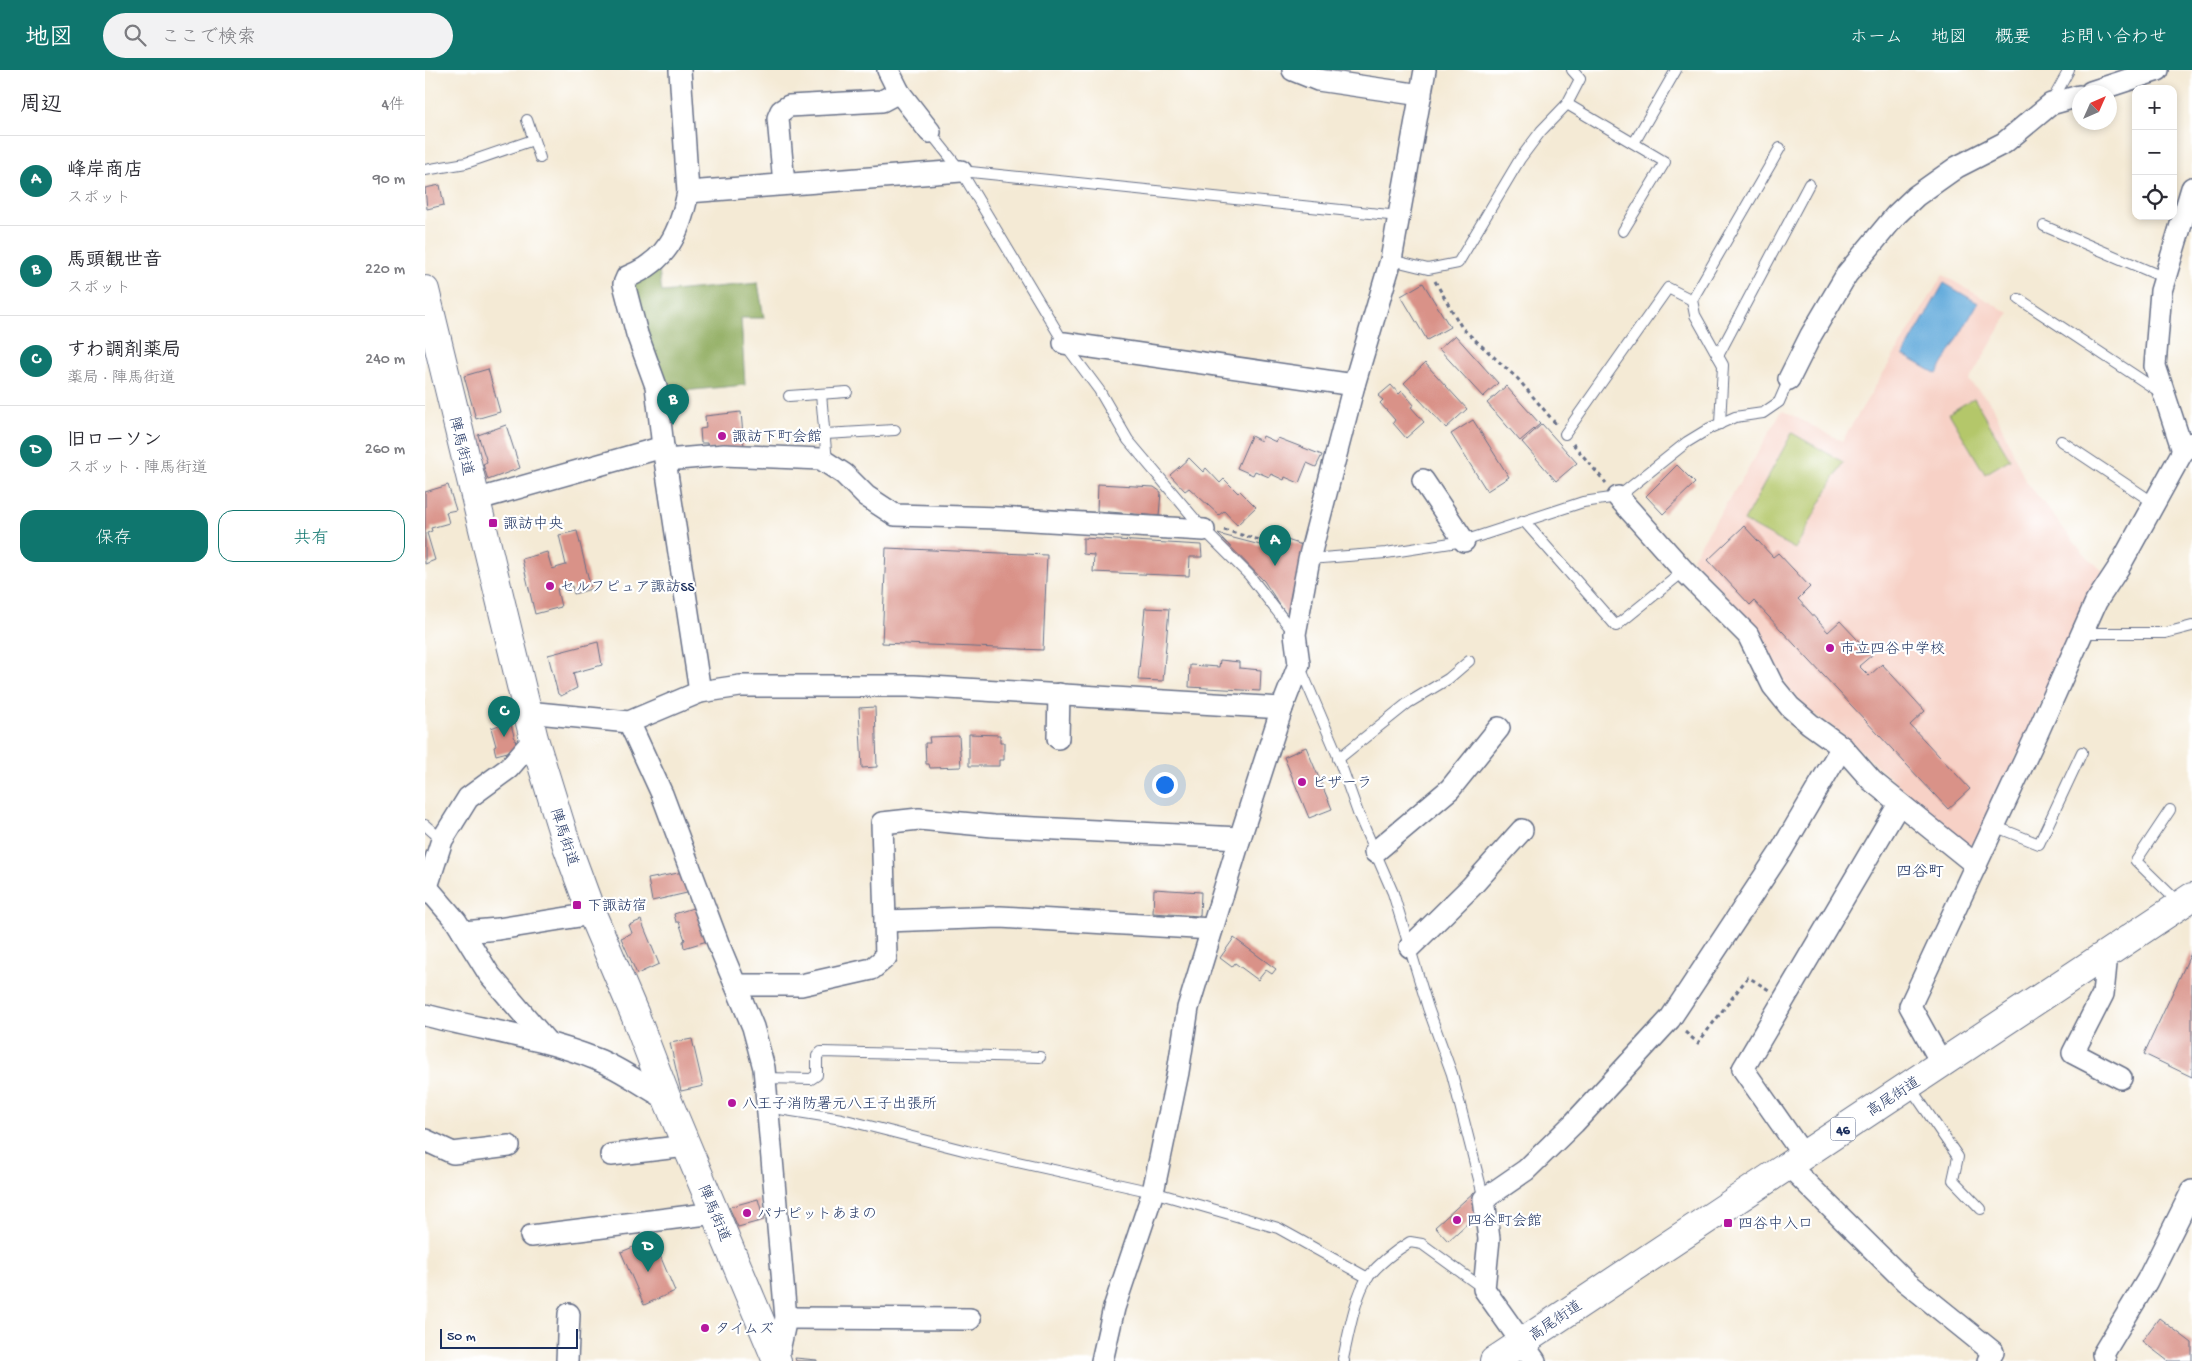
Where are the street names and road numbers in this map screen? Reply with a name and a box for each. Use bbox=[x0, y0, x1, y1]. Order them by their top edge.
street label: 陣馬街道 bbox=[444, 415, 477, 478]
street label: 陣馬街道 bbox=[545, 806, 582, 869]
street label: 高尾街道 bbox=[1863, 1073, 1924, 1122]
road number: 46 bbox=[1831, 1118, 1855, 1140]
street label: 陣馬街道 bbox=[693, 1182, 734, 1245]
street label: 高尾街道 bbox=[1526, 1297, 1586, 1346]

